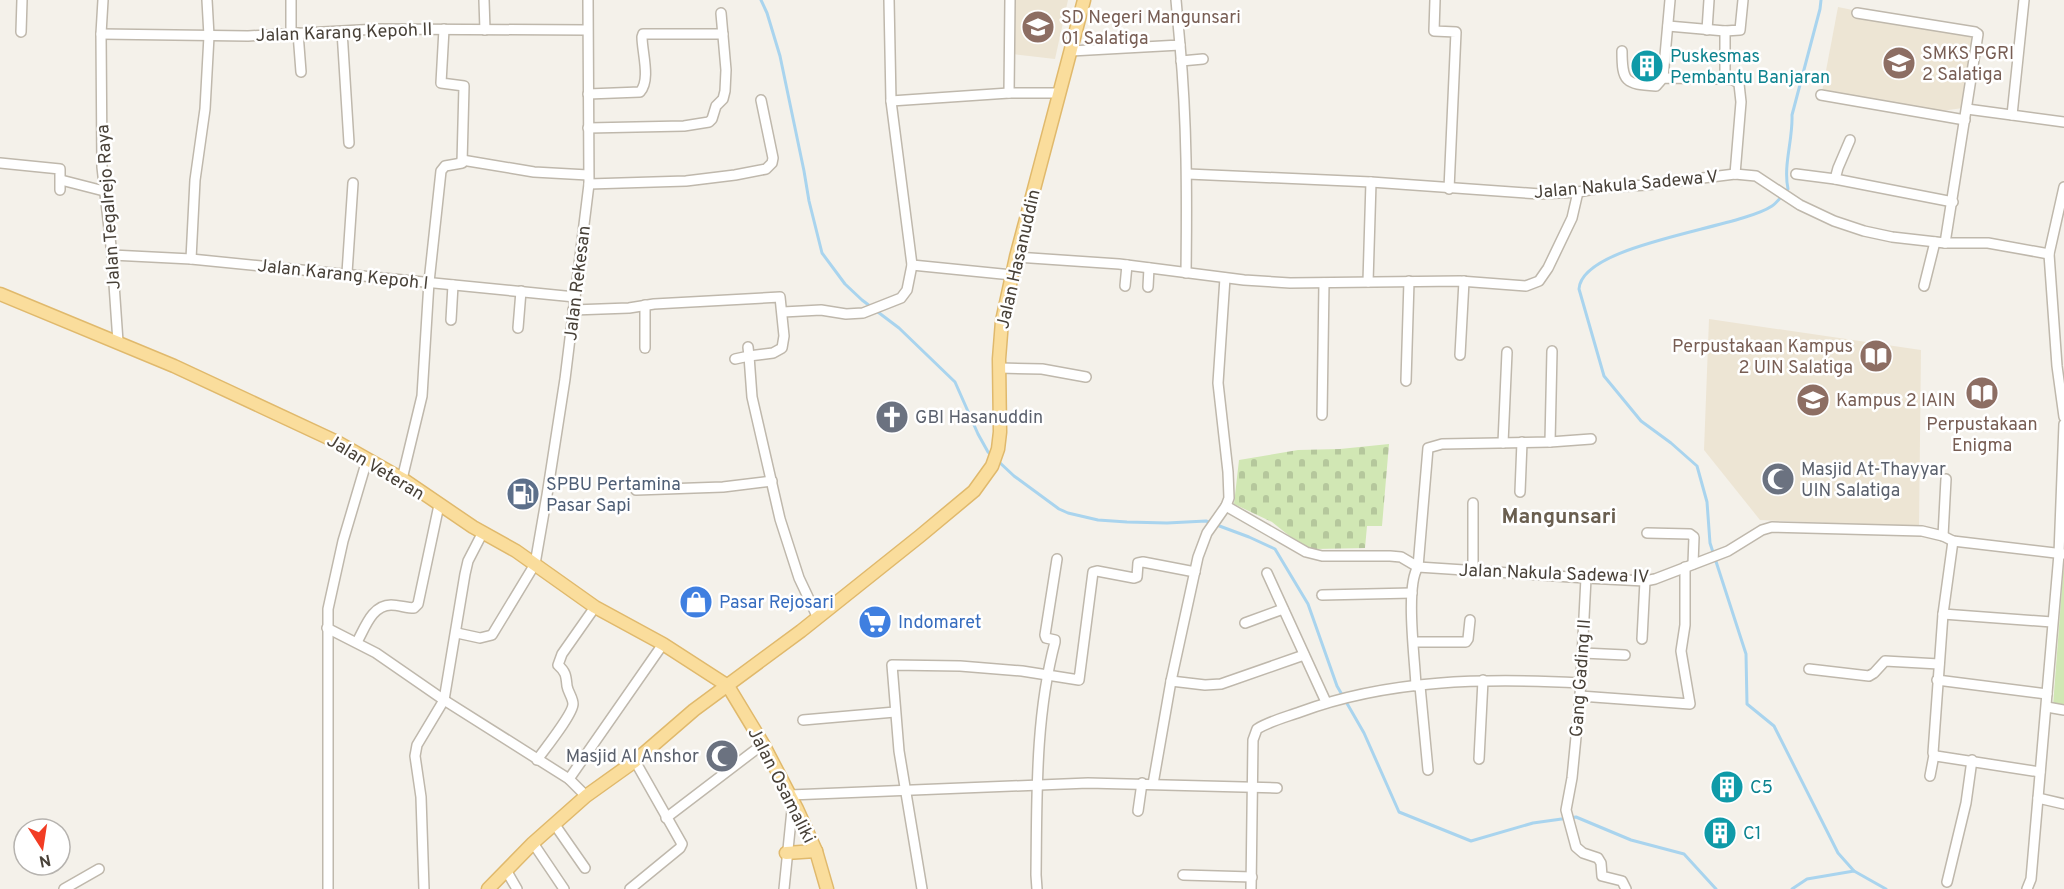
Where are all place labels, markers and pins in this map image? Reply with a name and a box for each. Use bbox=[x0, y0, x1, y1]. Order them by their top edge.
place label: SD Negeri Mangunsari 01 Salatiga bbox=[1061, 7, 1241, 51]
school or university icon: SD Negeri Mangunsari 01 Salatiga bbox=[1020, 9, 1056, 45]
place label: SMKS PGRI 2 Salatiga bbox=[1922, 43, 2014, 87]
school or university icon: SMKS PGRI 2 Salatiga bbox=[1881, 45, 1917, 81]
place label: Puskesmas Pembantu Banjaran bbox=[1670, 46, 1830, 90]
building icon: Puskesmas Pembantu Banjaran bbox=[1629, 48, 1665, 84]
place label: Perpustakaan Kampus 2 UIN Salatiga bbox=[1672, 336, 1853, 380]
library icon: Perpustakaan Kampus 2 UIN Salatiga bbox=[1858, 338, 1894, 374]
library icon: Perpustakaan Enigma bbox=[1964, 375, 2000, 411]
school or university icon: Kampus 2 IAIN bbox=[1795, 382, 1831, 418]
place label: Kampus 2 IAIN bbox=[1836, 390, 1955, 413]
church icon: GBI Hasanuddin bbox=[874, 399, 910, 435]
place label: GBI Hasanuddin bbox=[915, 407, 1043, 430]
place label: Perpustakaan Enigma bbox=[1926, 414, 2038, 458]
place label: Masjid At-Thayyar UIN Salatiga bbox=[1801, 459, 1946, 503]
mosque icon: Masjid At-Thayyar UIN Salatiga bbox=[1760, 461, 1796, 497]
place label: SPBU Pertamina Pasar Sapi bbox=[546, 474, 681, 518]
fuel station icon: SPBU Pertamina Pasar Sapi bbox=[505, 476, 541, 512]
shop icon: Pasar Rejosari bbox=[678, 584, 714, 620]
place label: Pasar Rejosari bbox=[719, 592, 834, 615]
supermarket icon: Indomaret bbox=[857, 604, 893, 640]
place label: Indomaret bbox=[898, 612, 981, 635]
mosque icon: Masjid Al Anshor bbox=[704, 738, 740, 774]
place label: Masjid Al Anshor bbox=[566, 746, 699, 769]
building icon: C5 bbox=[1709, 769, 1745, 805]
place label: C5 bbox=[1750, 777, 1773, 800]
building icon: C1 bbox=[1702, 815, 1738, 851]
place label: C1 bbox=[1743, 823, 1761, 846]

